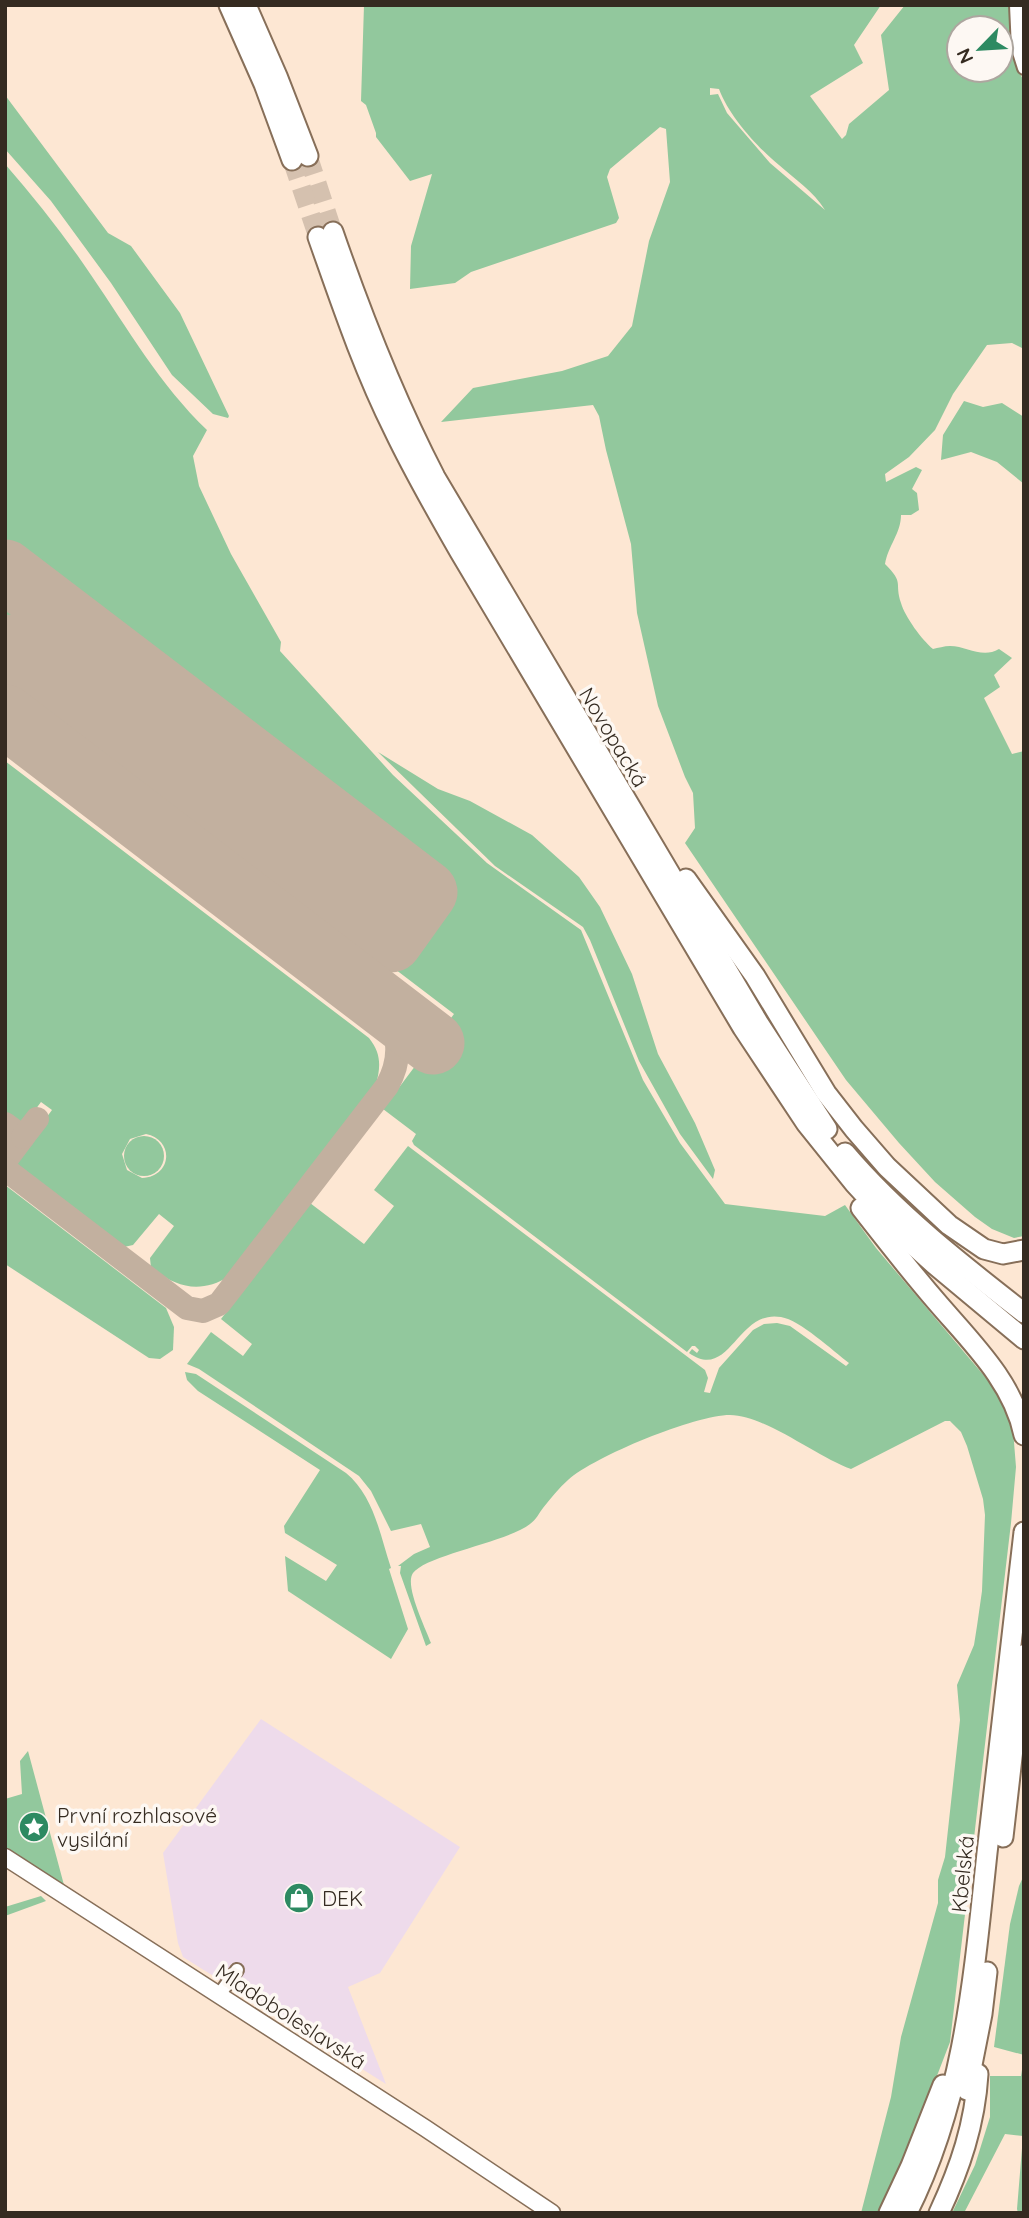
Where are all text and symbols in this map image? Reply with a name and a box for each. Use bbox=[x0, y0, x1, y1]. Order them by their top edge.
north arrow bbox=[945, 14, 1015, 84]
text: N bbox=[951, 45, 978, 68]
street label: Novopacká bbox=[574, 682, 654, 792]
place label: První rozhlasové vysilání bbox=[57, 1802, 217, 1852]
place icon: První rozhlasové vysilání bbox=[17, 1810, 51, 1844]
street label: Kbelská bbox=[945, 1834, 979, 1914]
shop icon: DEK bbox=[282, 1881, 316, 1915]
place label: DEK bbox=[322, 1885, 363, 1911]
street label: Mladoboleslavská bbox=[211, 1958, 371, 2074]

